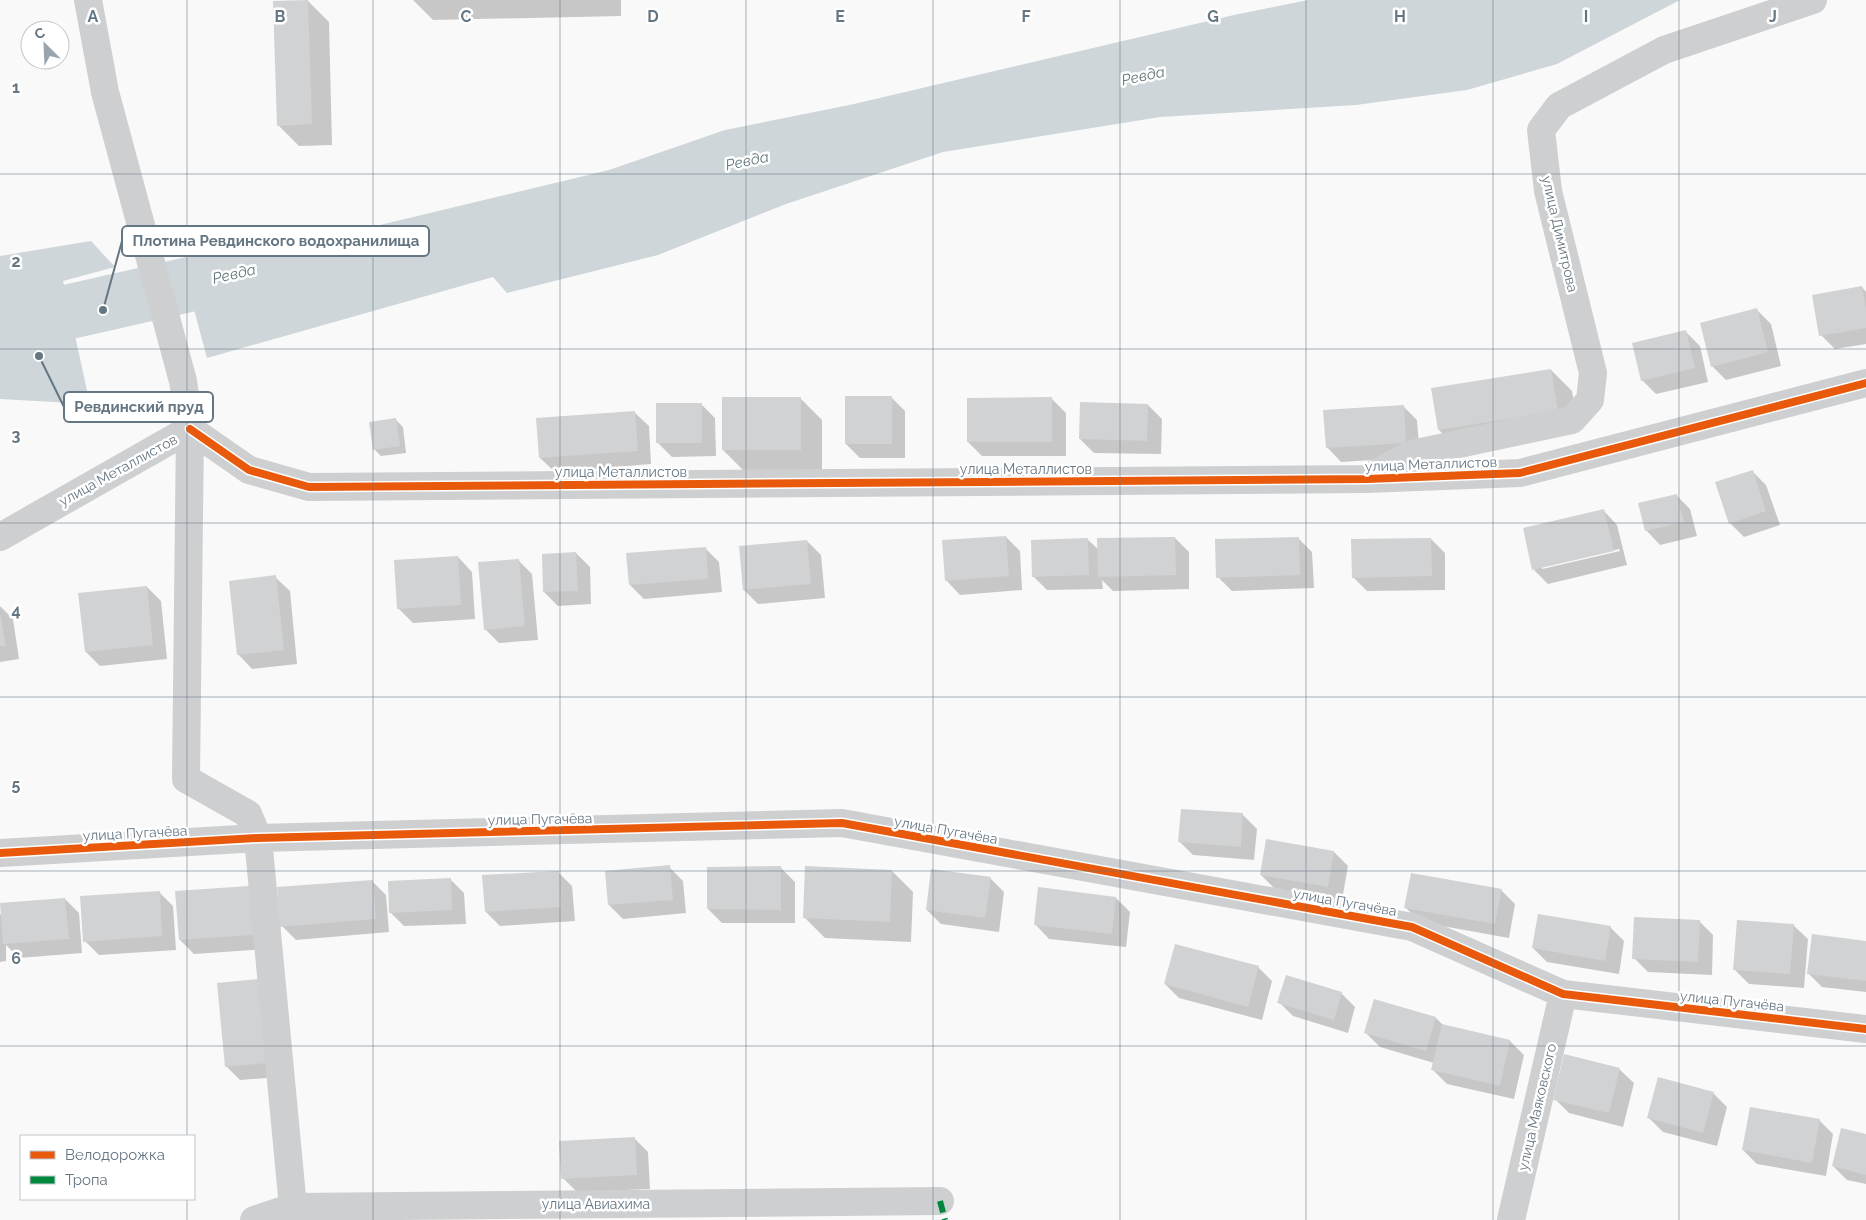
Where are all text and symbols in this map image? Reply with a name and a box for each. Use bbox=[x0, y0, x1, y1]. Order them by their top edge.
text: A bbox=[88, 7, 99, 26]
text: B bbox=[275, 7, 286, 26]
text: C bbox=[461, 7, 472, 26]
text: D bbox=[647, 7, 659, 26]
text: E bbox=[835, 7, 845, 26]
text: F bbox=[1021, 7, 1031, 26]
text: G bbox=[1207, 7, 1219, 26]
text: H bbox=[1394, 7, 1406, 26]
text: I bbox=[1584, 7, 1588, 26]
text: J bbox=[1769, 7, 1777, 26]
north arrow bbox=[20, 20, 70, 70]
text: С bbox=[32, 24, 48, 42]
water label: Ревда bbox=[1120, 63, 1166, 89]
text: 1 bbox=[12, 78, 20, 97]
water label: Ревда bbox=[724, 148, 770, 174]
street label: улица Димитрова bbox=[1539, 174, 1581, 294]
callout: Плотина Ревдинского водохранилища bbox=[122, 226, 429, 256]
text: Плотина Ревдинского водохранилища bbox=[133, 232, 420, 250]
text: 2 bbox=[11, 252, 21, 271]
water label: Ревда bbox=[211, 260, 257, 288]
callout: Ревдинский пруд bbox=[64, 392, 213, 422]
text: Ревдинский пруд bbox=[74, 398, 204, 416]
text: 3 bbox=[12, 426, 21, 445]
street label: улица Металлистов bbox=[56, 431, 180, 509]
street label: улица Металлистов bbox=[1365, 454, 1497, 474]
street label: улица Металлистов bbox=[960, 461, 1092, 477]
street label: улица Металлистов bbox=[555, 464, 687, 480]
text: 4 bbox=[11, 601, 21, 620]
text: 5 bbox=[12, 775, 21, 794]
street label: улица Пугачёва bbox=[488, 810, 592, 828]
street label: улица Пугачёва bbox=[893, 813, 999, 847]
street label: улица Пугачёва bbox=[82, 822, 188, 844]
street label: улица Пугачёва bbox=[1292, 885, 1398, 919]
text: 6 bbox=[11, 949, 21, 968]
street label: улица Пугачёва bbox=[1679, 988, 1785, 1014]
street label: улица Маяковского bbox=[1515, 1042, 1559, 1172]
legend bbox=[20, 1135, 195, 1200]
text: Велодорожка bbox=[65, 1146, 165, 1164]
text: Тропа bbox=[65, 1171, 108, 1189]
street label: улица Авиахима bbox=[542, 1196, 650, 1212]

